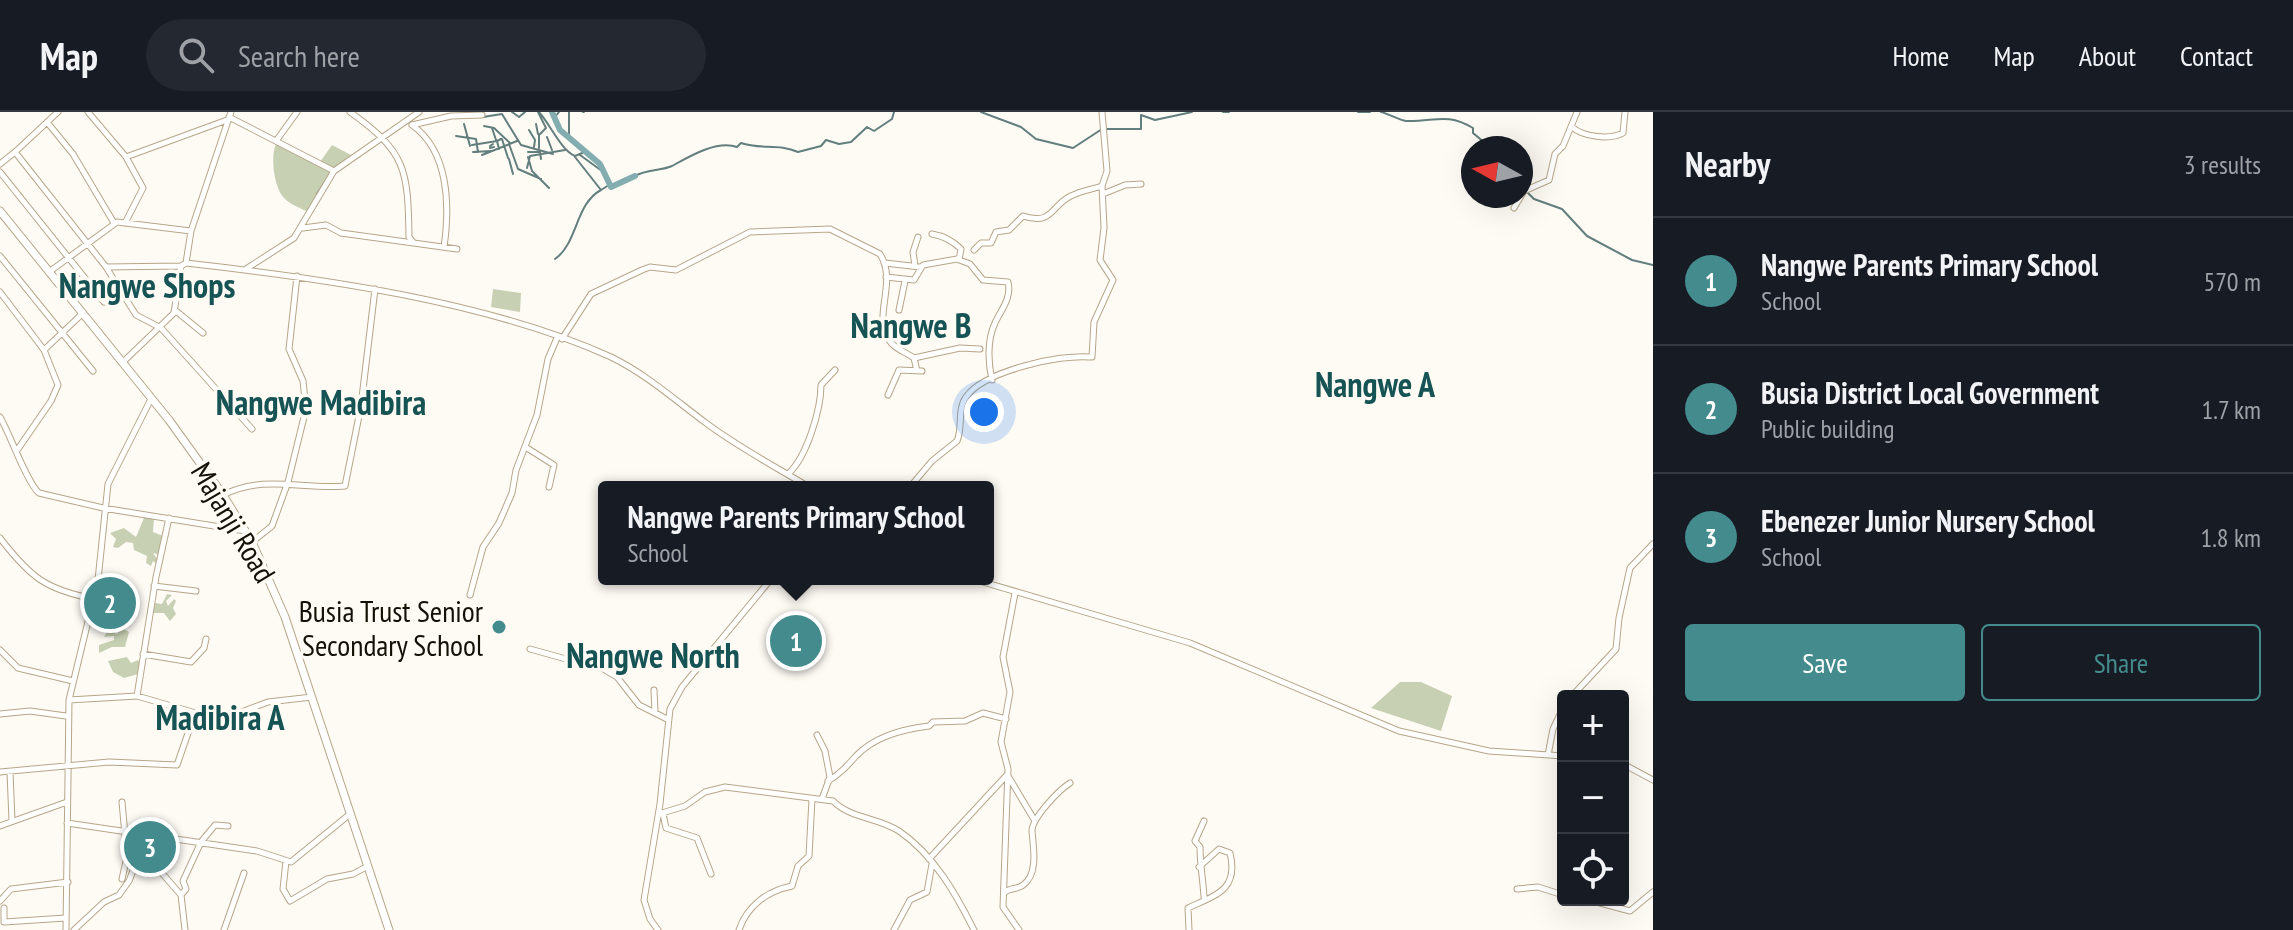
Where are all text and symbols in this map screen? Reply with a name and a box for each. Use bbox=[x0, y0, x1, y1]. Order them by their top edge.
search box bbox=[146, 19, 706, 91]
text: Map bbox=[40, 31, 98, 80]
icon: search bbox=[174, 33, 218, 77]
text: Search here bbox=[238, 36, 360, 75]
text: Home bbox=[1893, 37, 1949, 74]
text: Map bbox=[1993, 37, 2035, 74]
text: About bbox=[2079, 37, 2136, 74]
text: Contact bbox=[2180, 37, 2253, 74]
north arrow bbox=[1461, 136, 1533, 208]
text: Nearby bbox=[1685, 142, 1770, 186]
text: 3 results bbox=[2184, 148, 2261, 181]
text: Nangwe Parents Primary School bbox=[1761, 245, 2098, 284]
district label: Nangwe Shops bbox=[59, 263, 235, 307]
text: 1 bbox=[1705, 265, 1717, 298]
text: 570 m bbox=[2203, 265, 2261, 298]
text: School bbox=[1761, 284, 1821, 317]
district label: Nangwe B bbox=[851, 303, 971, 347]
district label: Nangwe A bbox=[1315, 362, 1436, 406]
text: Busia District Local Government bbox=[1761, 373, 2099, 412]
district label: Nangwe Madibira bbox=[216, 380, 426, 424]
your location bbox=[964, 392, 1004, 432]
text: 2 bbox=[1705, 393, 1717, 426]
text: 1.7 km bbox=[2202, 393, 2261, 426]
text: Public building bbox=[1761, 412, 1894, 445]
street label: Majanji Road bbox=[183, 455, 285, 589]
popup bbox=[598, 481, 994, 585]
text: Nangwe Parents Primary School bbox=[627, 497, 965, 536]
text: Ebenezer Junior Nursery School bbox=[1761, 501, 2095, 540]
text: 3 bbox=[1705, 521, 1717, 554]
text: 1.8 km bbox=[2200, 521, 2261, 554]
text: School bbox=[627, 536, 688, 569]
text: School bbox=[1761, 540, 1821, 573]
pin: 2 bbox=[84, 573, 136, 633]
place label: Busia Trust Senior Secondary School bbox=[299, 591, 484, 664]
pin: 1 bbox=[770, 611, 822, 671]
marker: Busia Trust Senior Secondary School bbox=[490, 618, 508, 636]
button: Save bbox=[1685, 624, 1965, 701]
button: Share bbox=[1981, 624, 2261, 701]
district label: Nangwe North bbox=[566, 633, 740, 677]
map controls bbox=[1557, 690, 1629, 906]
button: + bbox=[1557, 690, 1629, 762]
district label: Madibira A bbox=[156, 695, 285, 739]
button: − bbox=[1557, 762, 1629, 834]
pin: 3 bbox=[124, 817, 176, 877]
button: locate bbox=[1557, 834, 1629, 906]

